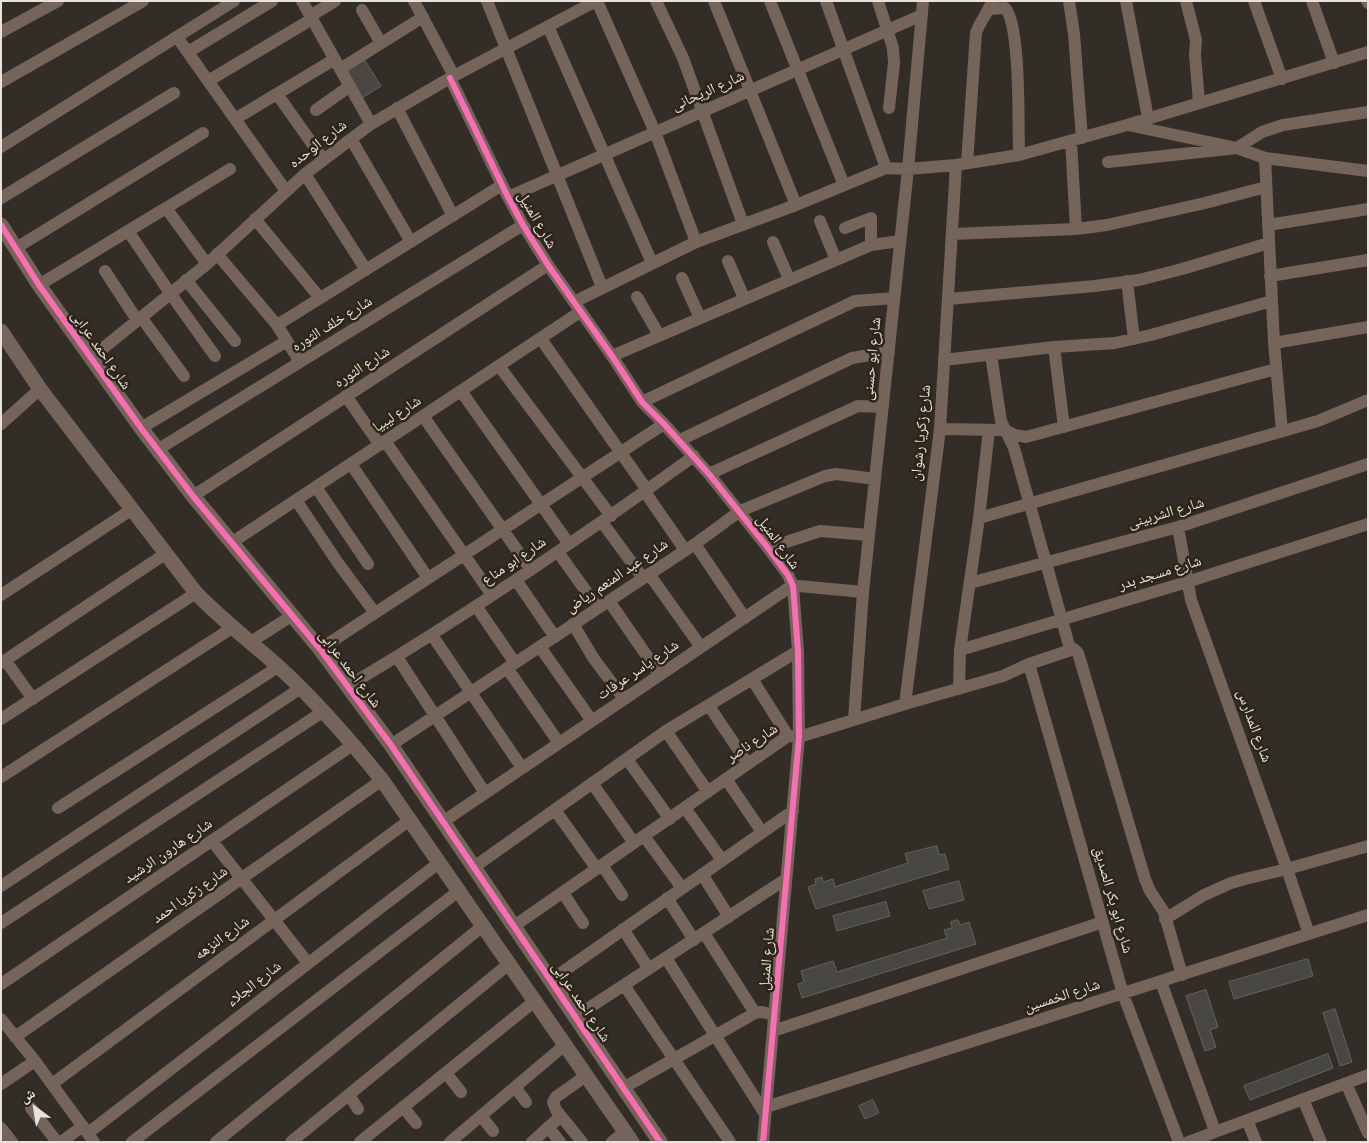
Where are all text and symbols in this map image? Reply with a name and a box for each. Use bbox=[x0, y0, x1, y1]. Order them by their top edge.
street label: شارع الريحانى bbox=[669, 67, 747, 115]
street label: شارع الوحده bbox=[286, 116, 350, 172]
street label: شارع المنيل bbox=[513, 188, 561, 252]
street label: شارع خلف الثوره bbox=[288, 292, 376, 356]
street label: شارع احمد عرابى bbox=[67, 307, 135, 393]
street label: شارع ابو حسنى bbox=[859, 316, 885, 402]
street label: شارع الثوره bbox=[331, 342, 393, 392]
street label: شارع زكريا رشوان bbox=[907, 384, 935, 482]
street label: شارع ليبيا bbox=[370, 392, 424, 436]
street label: شارع الشربينى bbox=[1126, 494, 1206, 532]
street label: شارع المنيل bbox=[752, 511, 804, 573]
street label: شارع ابو مناع bbox=[478, 533, 550, 589]
street label: شارع عبد المنعم رياض bbox=[562, 535, 672, 617]
street label: شارع مسجد بدر bbox=[1116, 552, 1204, 594]
street label: شارع احمد عرابى bbox=[315, 626, 385, 712]
street label: شارع ياسر عرفات bbox=[594, 636, 682, 704]
street label: شارع المدارس bbox=[1232, 687, 1276, 765]
street label: شارع ناصر bbox=[723, 720, 781, 766]
street label: شارع هارون الرشيد bbox=[120, 815, 216, 887]
street label: شارع ابو بكر الصديق bbox=[1089, 845, 1137, 955]
street label: شارع زكريا احمد bbox=[149, 862, 231, 928]
street label: شارع النزهه bbox=[191, 912, 253, 964]
street label: شارع المنيل bbox=[755, 927, 779, 991]
street label: شارع الجلاء bbox=[223, 957, 285, 1011]
street label: شارع احمد عرابى bbox=[548, 958, 614, 1046]
street label: شارع الخمسين bbox=[1022, 975, 1102, 1017]
north arrow bbox=[10, 1083, 60, 1133]
text: ش bbox=[16, 1084, 38, 1107]

